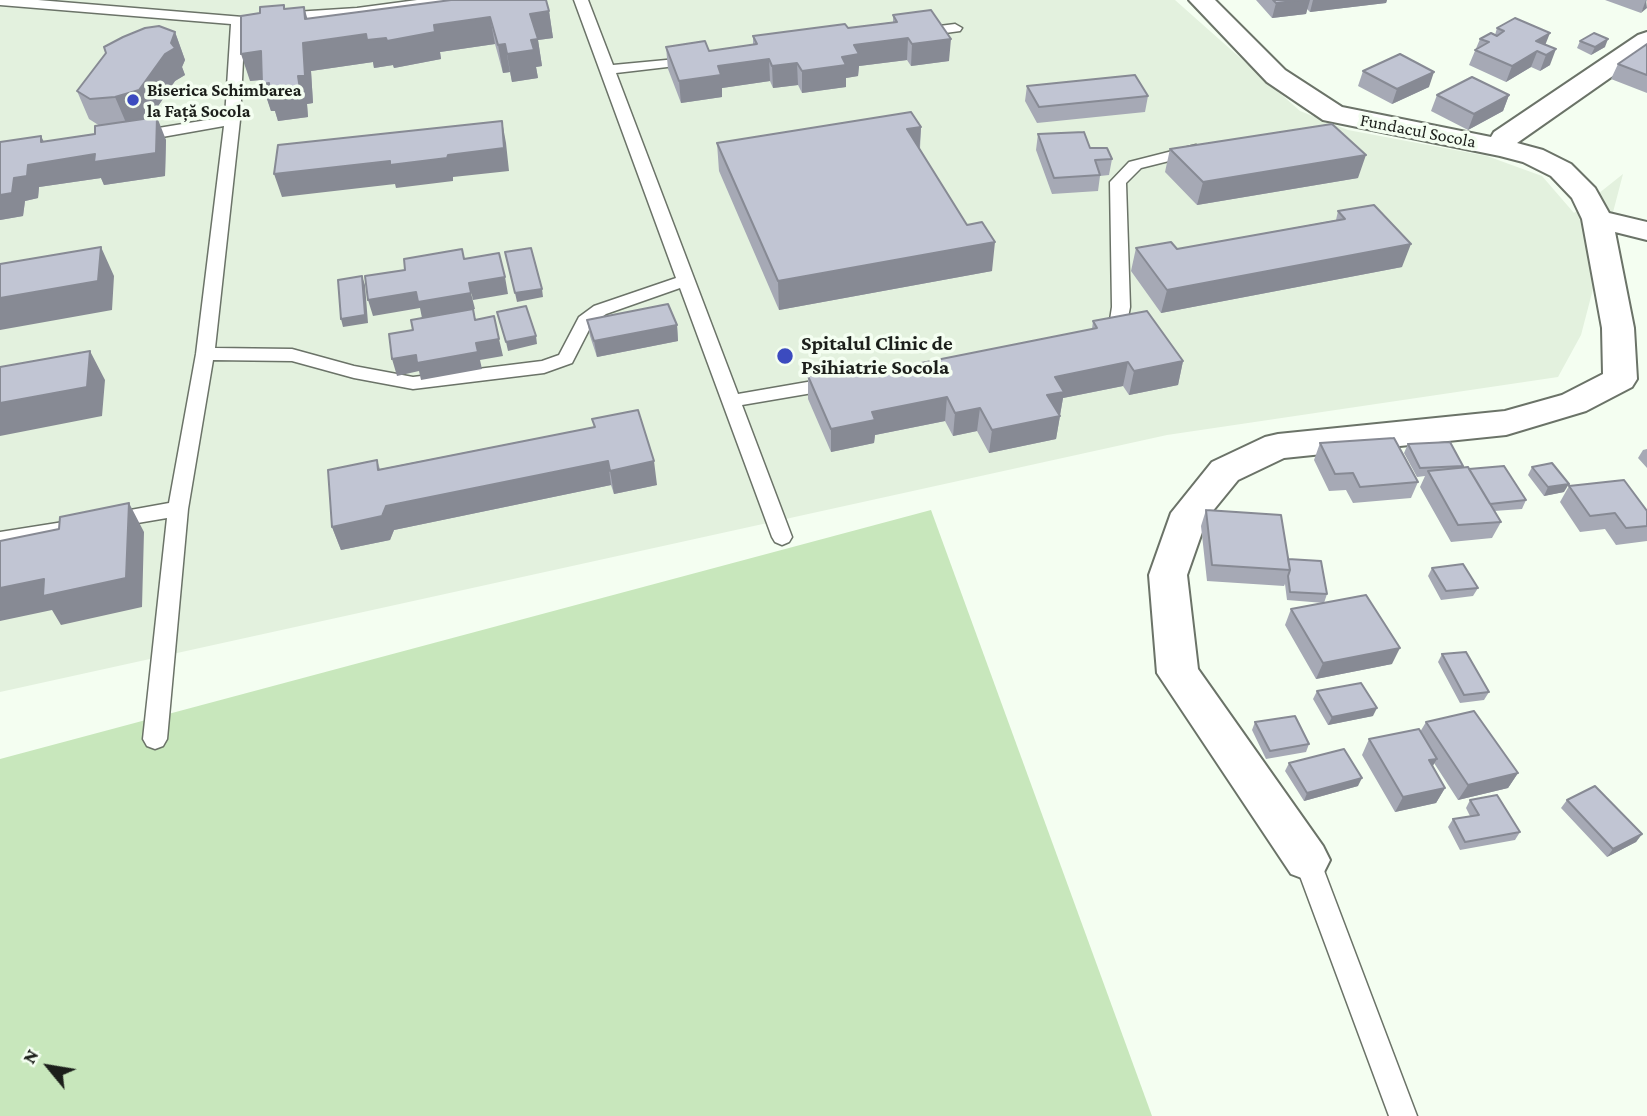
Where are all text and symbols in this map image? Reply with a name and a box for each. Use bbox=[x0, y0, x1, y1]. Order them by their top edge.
place label: Biserica Schimbarea la Față Socola bbox=[147, 79, 301, 122]
marker: Biserica Schimbarea la Față Socola bbox=[125, 92, 141, 108]
street label: Fundacul Socola bbox=[1358, 109, 1478, 153]
place label: Spitalul Clinic de Psihiatrie Socola bbox=[801, 331, 953, 381]
marker: Spitalul Clinic de Psihiatrie Socola bbox=[775, 346, 795, 366]
north arrow bbox=[14, 1032, 84, 1102]
text: N bbox=[18, 1045, 43, 1067]

